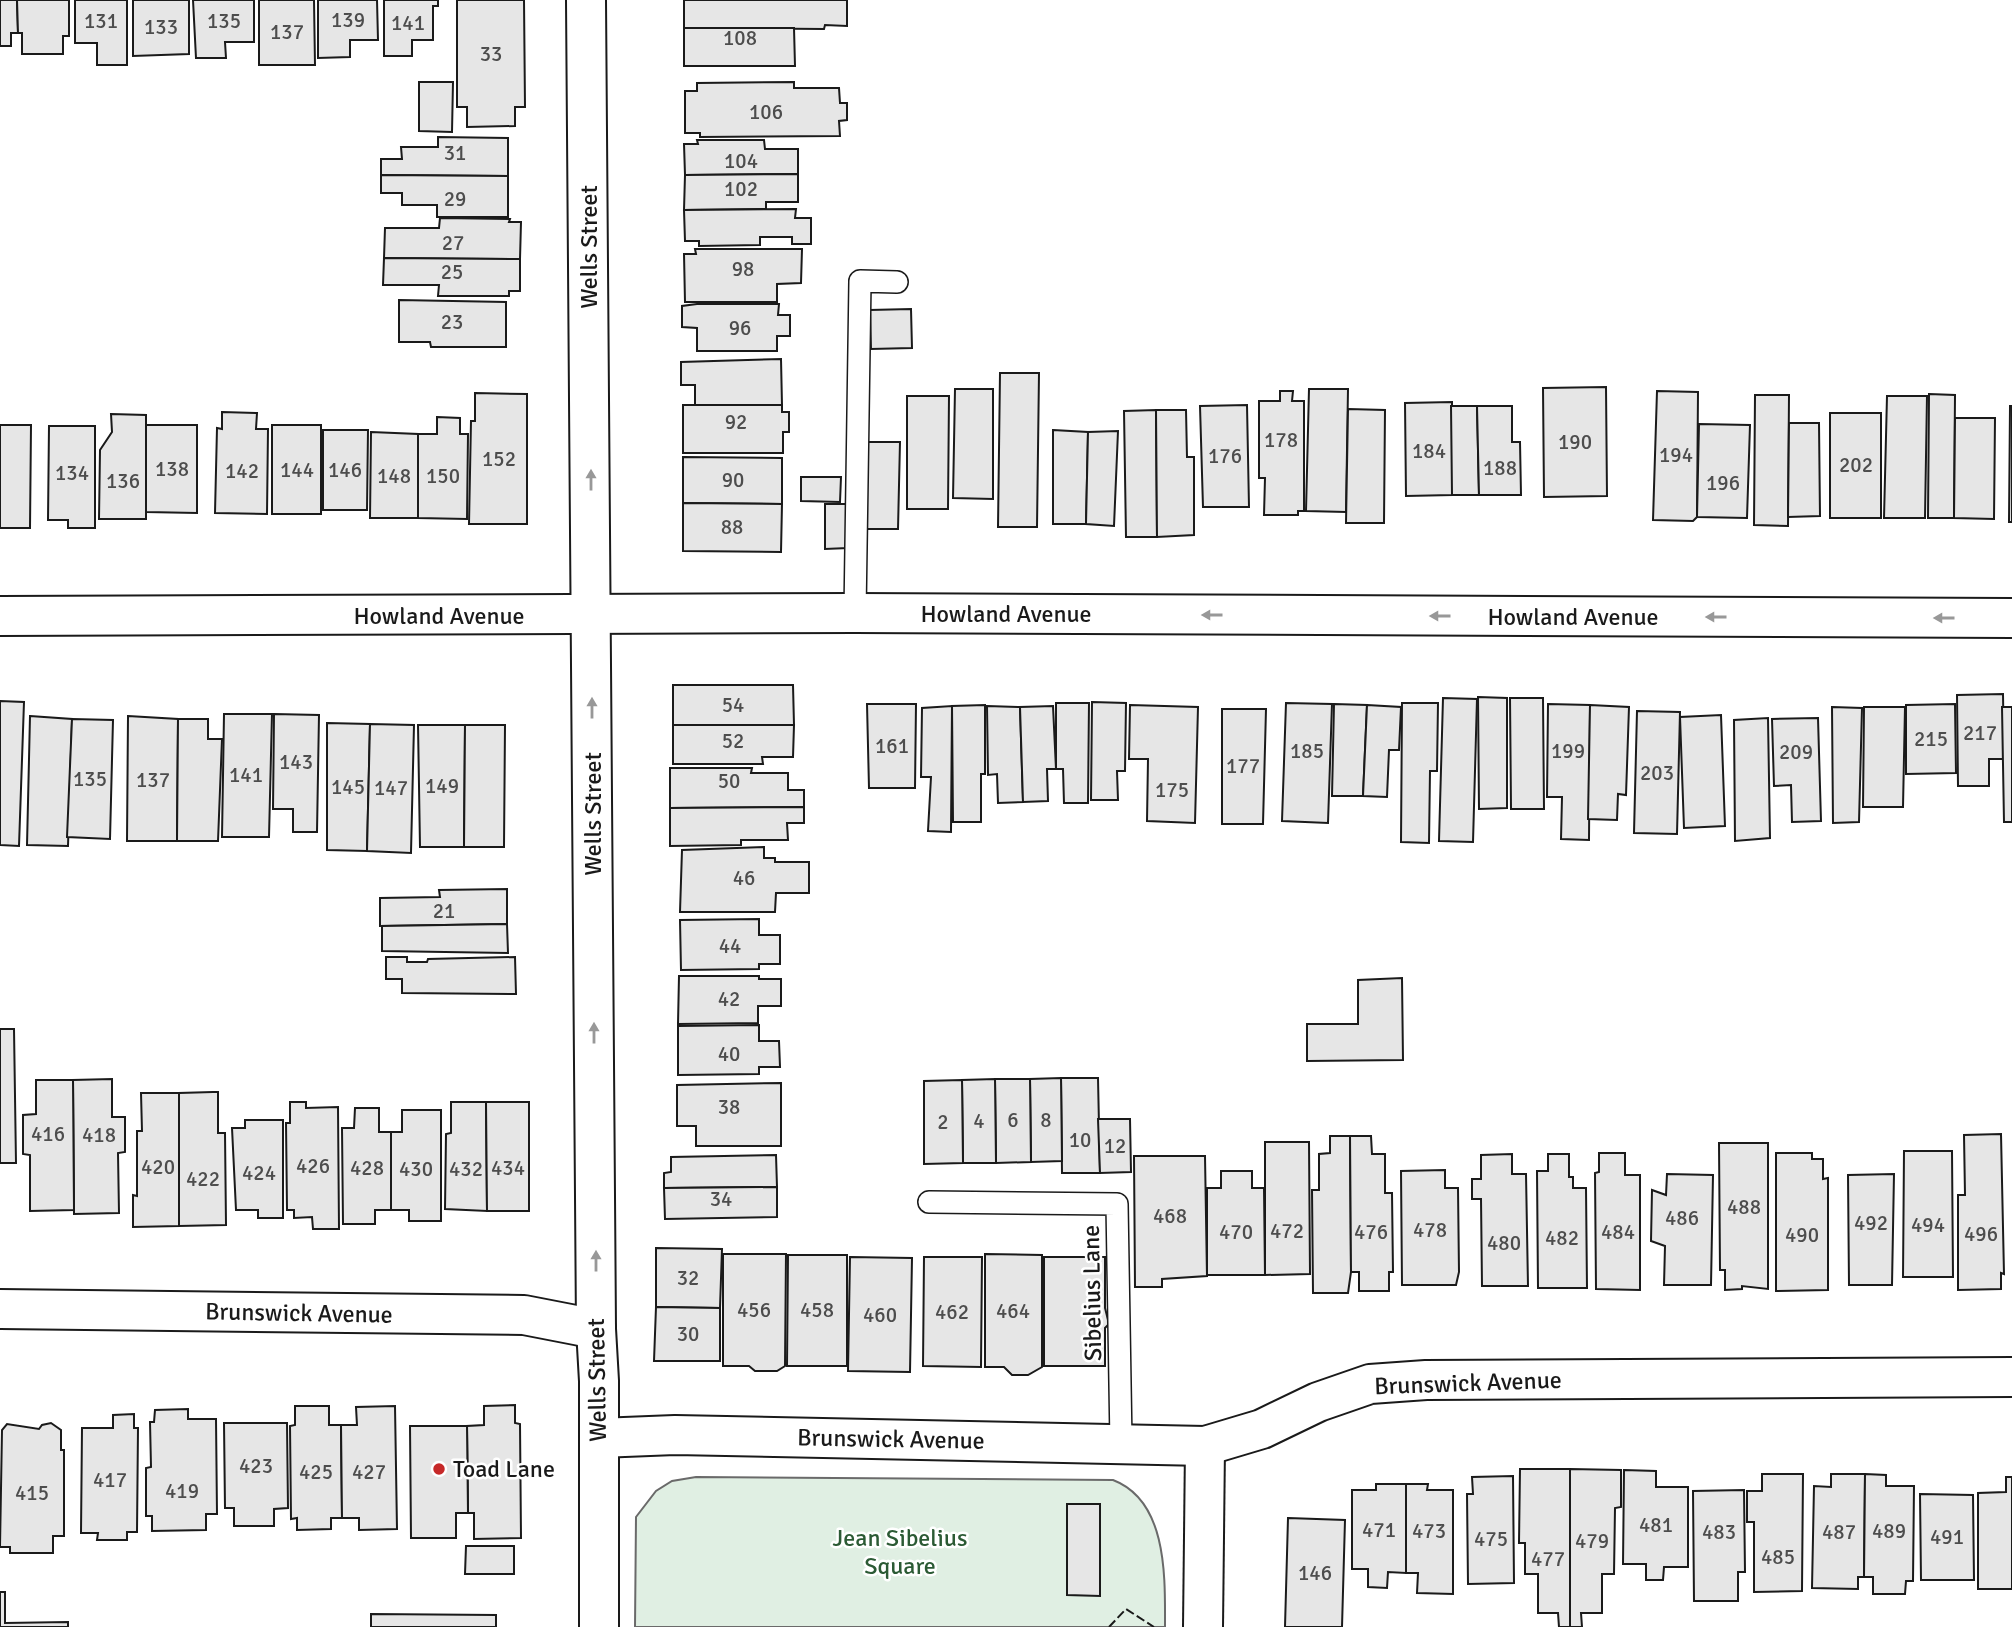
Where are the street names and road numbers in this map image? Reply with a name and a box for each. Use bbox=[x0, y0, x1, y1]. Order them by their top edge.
street label: Wells Street bbox=[574, 185, 604, 309]
street label: Howland Avenue bbox=[920, 599, 1092, 629]
street label: Howland Avenue bbox=[353, 601, 525, 631]
street label: Howland Avenue bbox=[1487, 602, 1659, 632]
street label: Wells Street bbox=[578, 752, 608, 876]
street label: Sibelius Lane bbox=[1076, 1225, 1108, 1361]
street label: Brunswick Avenue bbox=[205, 1296, 393, 1330]
street label: Wells Street bbox=[581, 1318, 613, 1442]
street label: Brunswick Avenue bbox=[1374, 1365, 1562, 1401]
street label: Brunswick Avenue bbox=[797, 1422, 985, 1456]

